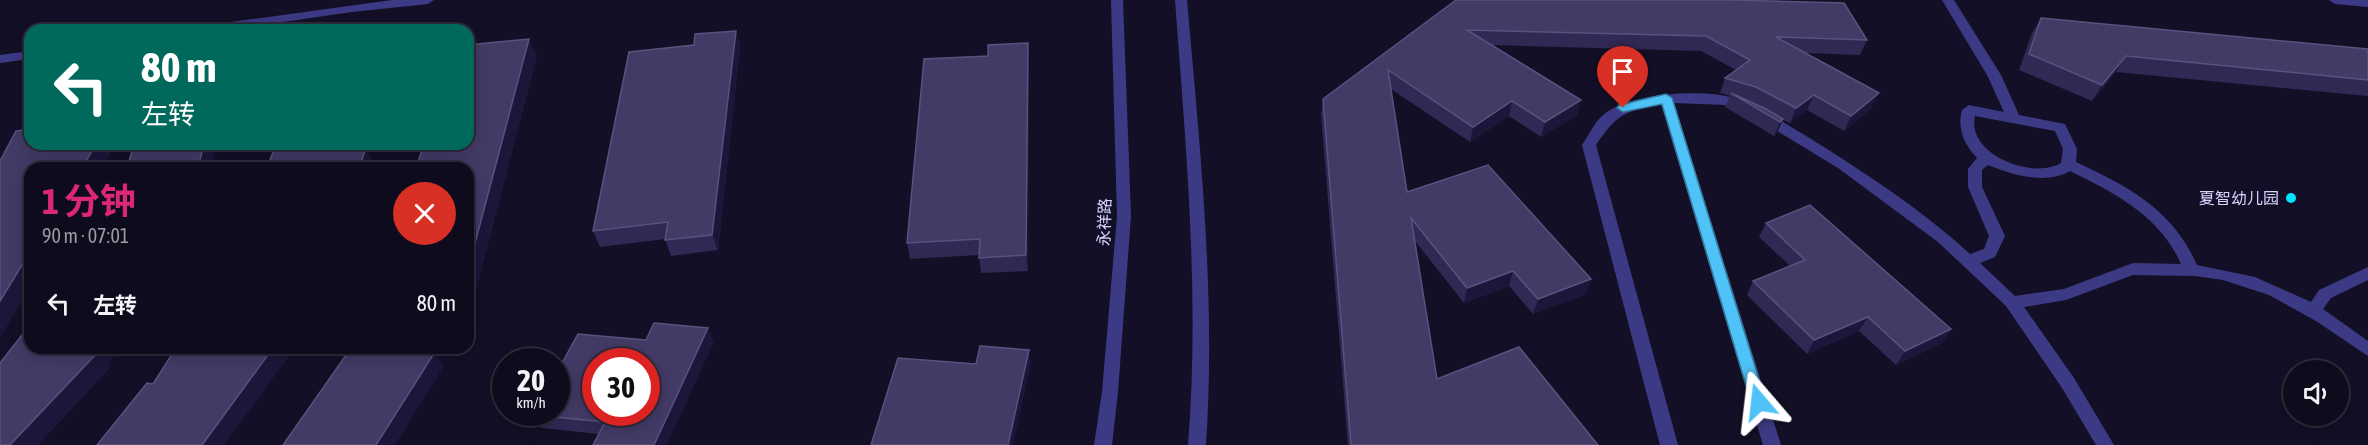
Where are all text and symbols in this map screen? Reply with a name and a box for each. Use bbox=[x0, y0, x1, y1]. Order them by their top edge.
text: 80 m bbox=[141, 43, 216, 91]
pin bbox=[1597, 46, 1648, 108]
icon: left bbox=[42, 48, 120, 126]
icon: arrive bbox=[1606, 55, 1639, 88]
text: 左转 bbox=[141, 99, 195, 130]
text: 1 分钟 bbox=[42, 180, 136, 222]
button: close bbox=[393, 182, 456, 245]
place label: 夏智幼儿园 bbox=[2199, 189, 2279, 207]
marker: 夏智幼儿园 bbox=[2284, 191, 2298, 205]
street label: 永祥路 bbox=[1094, 198, 1114, 246]
text: 90 m · 07:01 bbox=[42, 224, 129, 247]
icon: left bbox=[42, 287, 75, 320]
text: 80 m bbox=[416, 290, 456, 316]
text: 左转 bbox=[93, 292, 137, 318]
speed limit sign: 30 bbox=[582, 348, 660, 426]
map controls bbox=[2283, 360, 2349, 426]
button: sound bbox=[2283, 360, 2349, 426]
text: 20 bbox=[517, 363, 545, 397]
position arrow bbox=[1727, 370, 1791, 434]
text: km/h bbox=[516, 394, 546, 411]

